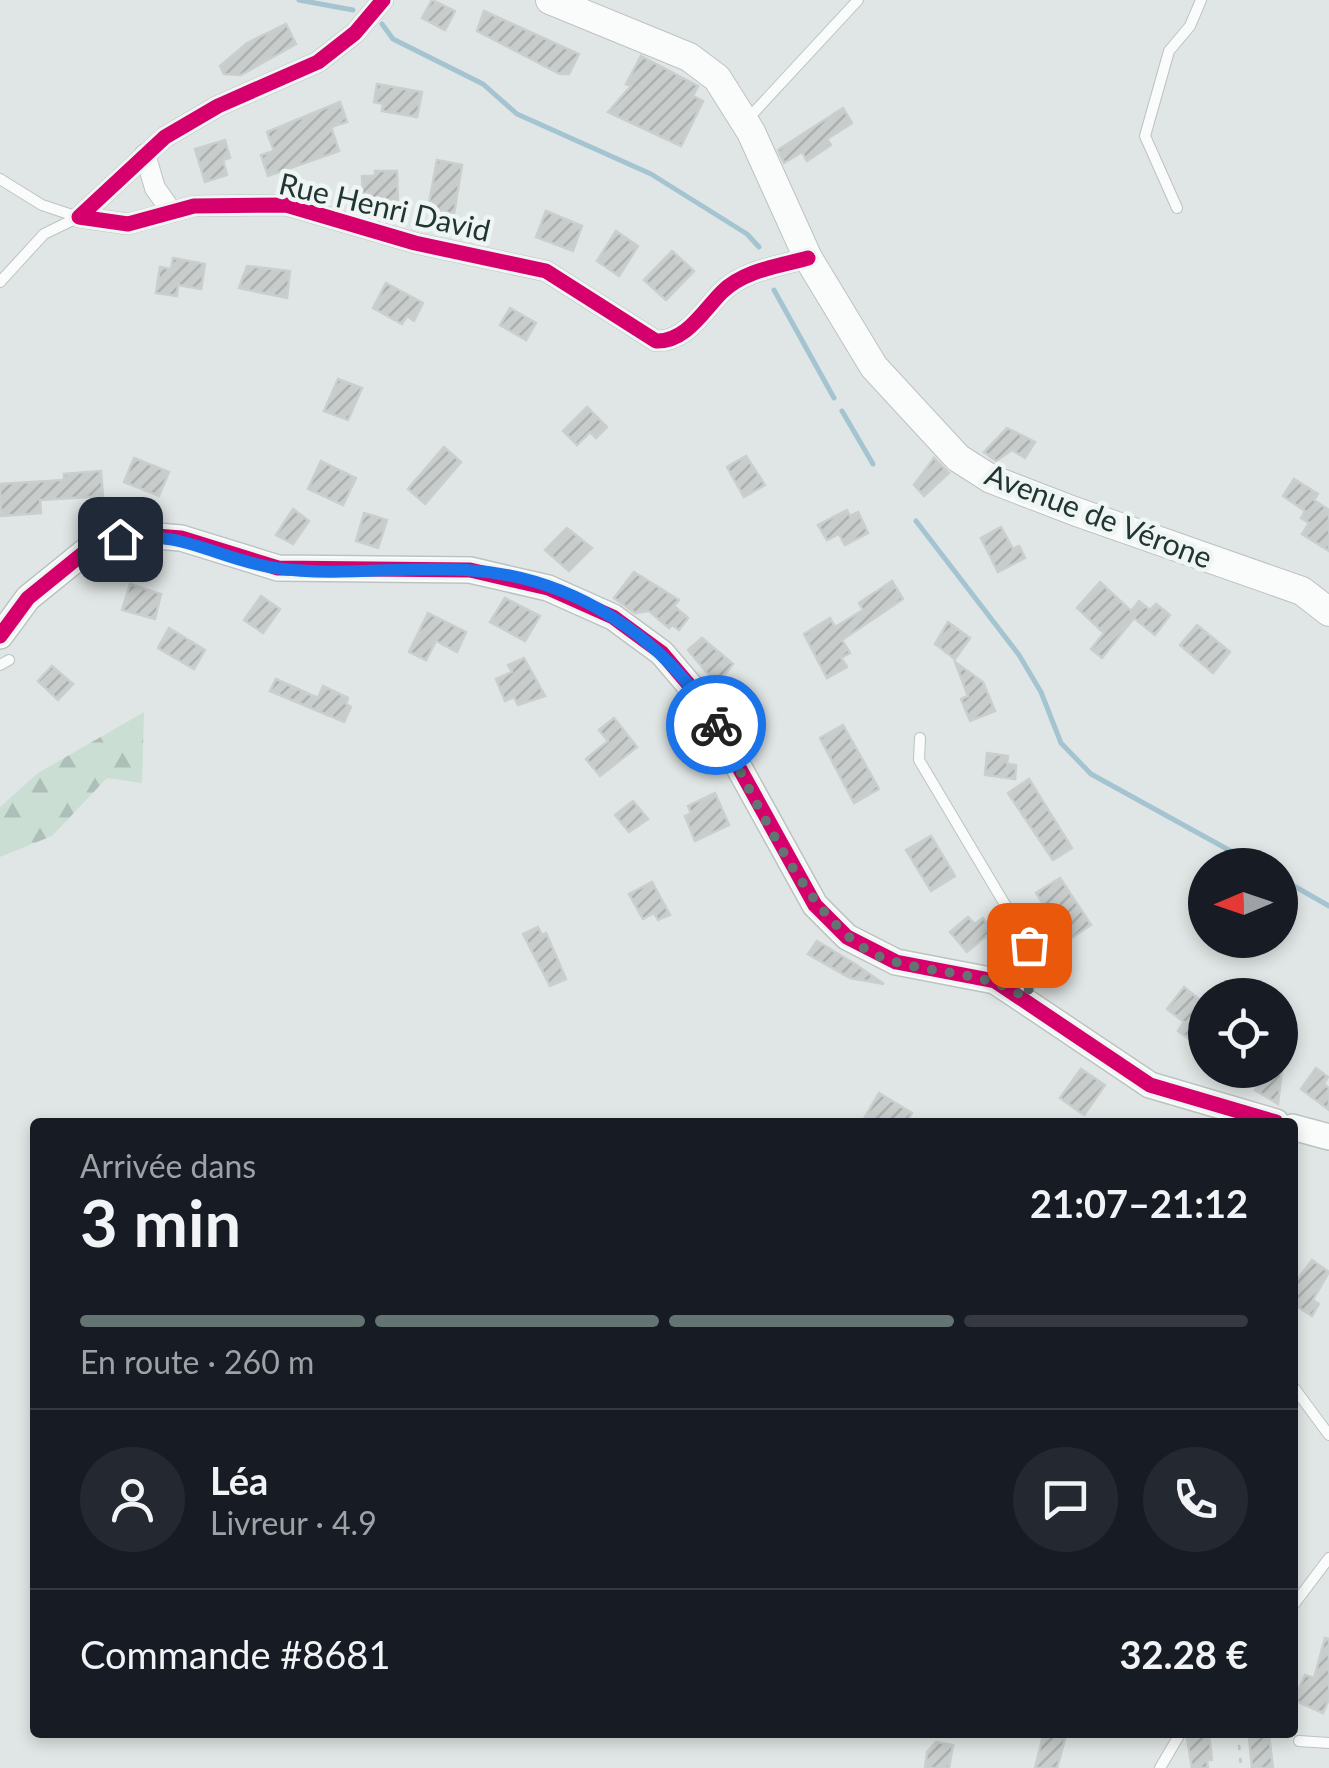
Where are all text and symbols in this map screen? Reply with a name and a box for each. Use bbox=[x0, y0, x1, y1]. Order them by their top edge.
street label: Rue Henri David bbox=[276, 164, 494, 248]
street label: Avenue de Vérone bbox=[980, 455, 1218, 575]
pin bbox=[78, 497, 163, 582]
icon: home bbox=[93, 512, 148, 567]
courier bbox=[666, 675, 766, 775]
icon: bike bbox=[689, 698, 744, 753]
north arrow bbox=[1188, 848, 1298, 958]
map controls bbox=[1188, 848, 1298, 1088]
pin bbox=[987, 903, 1072, 988]
icon: bag bbox=[1002, 918, 1057, 973]
button: locate bbox=[1188, 978, 1298, 1088]
text: Arrivée dans bbox=[80, 1146, 256, 1185]
text: 21:07–21:12 bbox=[1030, 1180, 1248, 1226]
text: 3 min bbox=[80, 1183, 241, 1261]
text: En route · 260 m bbox=[80, 1342, 314, 1381]
button: person bbox=[80, 1447, 185, 1552]
button: chat bbox=[1013, 1447, 1118, 1552]
button: phone bbox=[1143, 1447, 1248, 1552]
text: Léa bbox=[210, 1457, 268, 1503]
text: Livreur · 4.9 bbox=[210, 1503, 377, 1542]
text: Commande #8681 bbox=[80, 1631, 390, 1677]
text: 32.28 € bbox=[1120, 1631, 1248, 1677]

